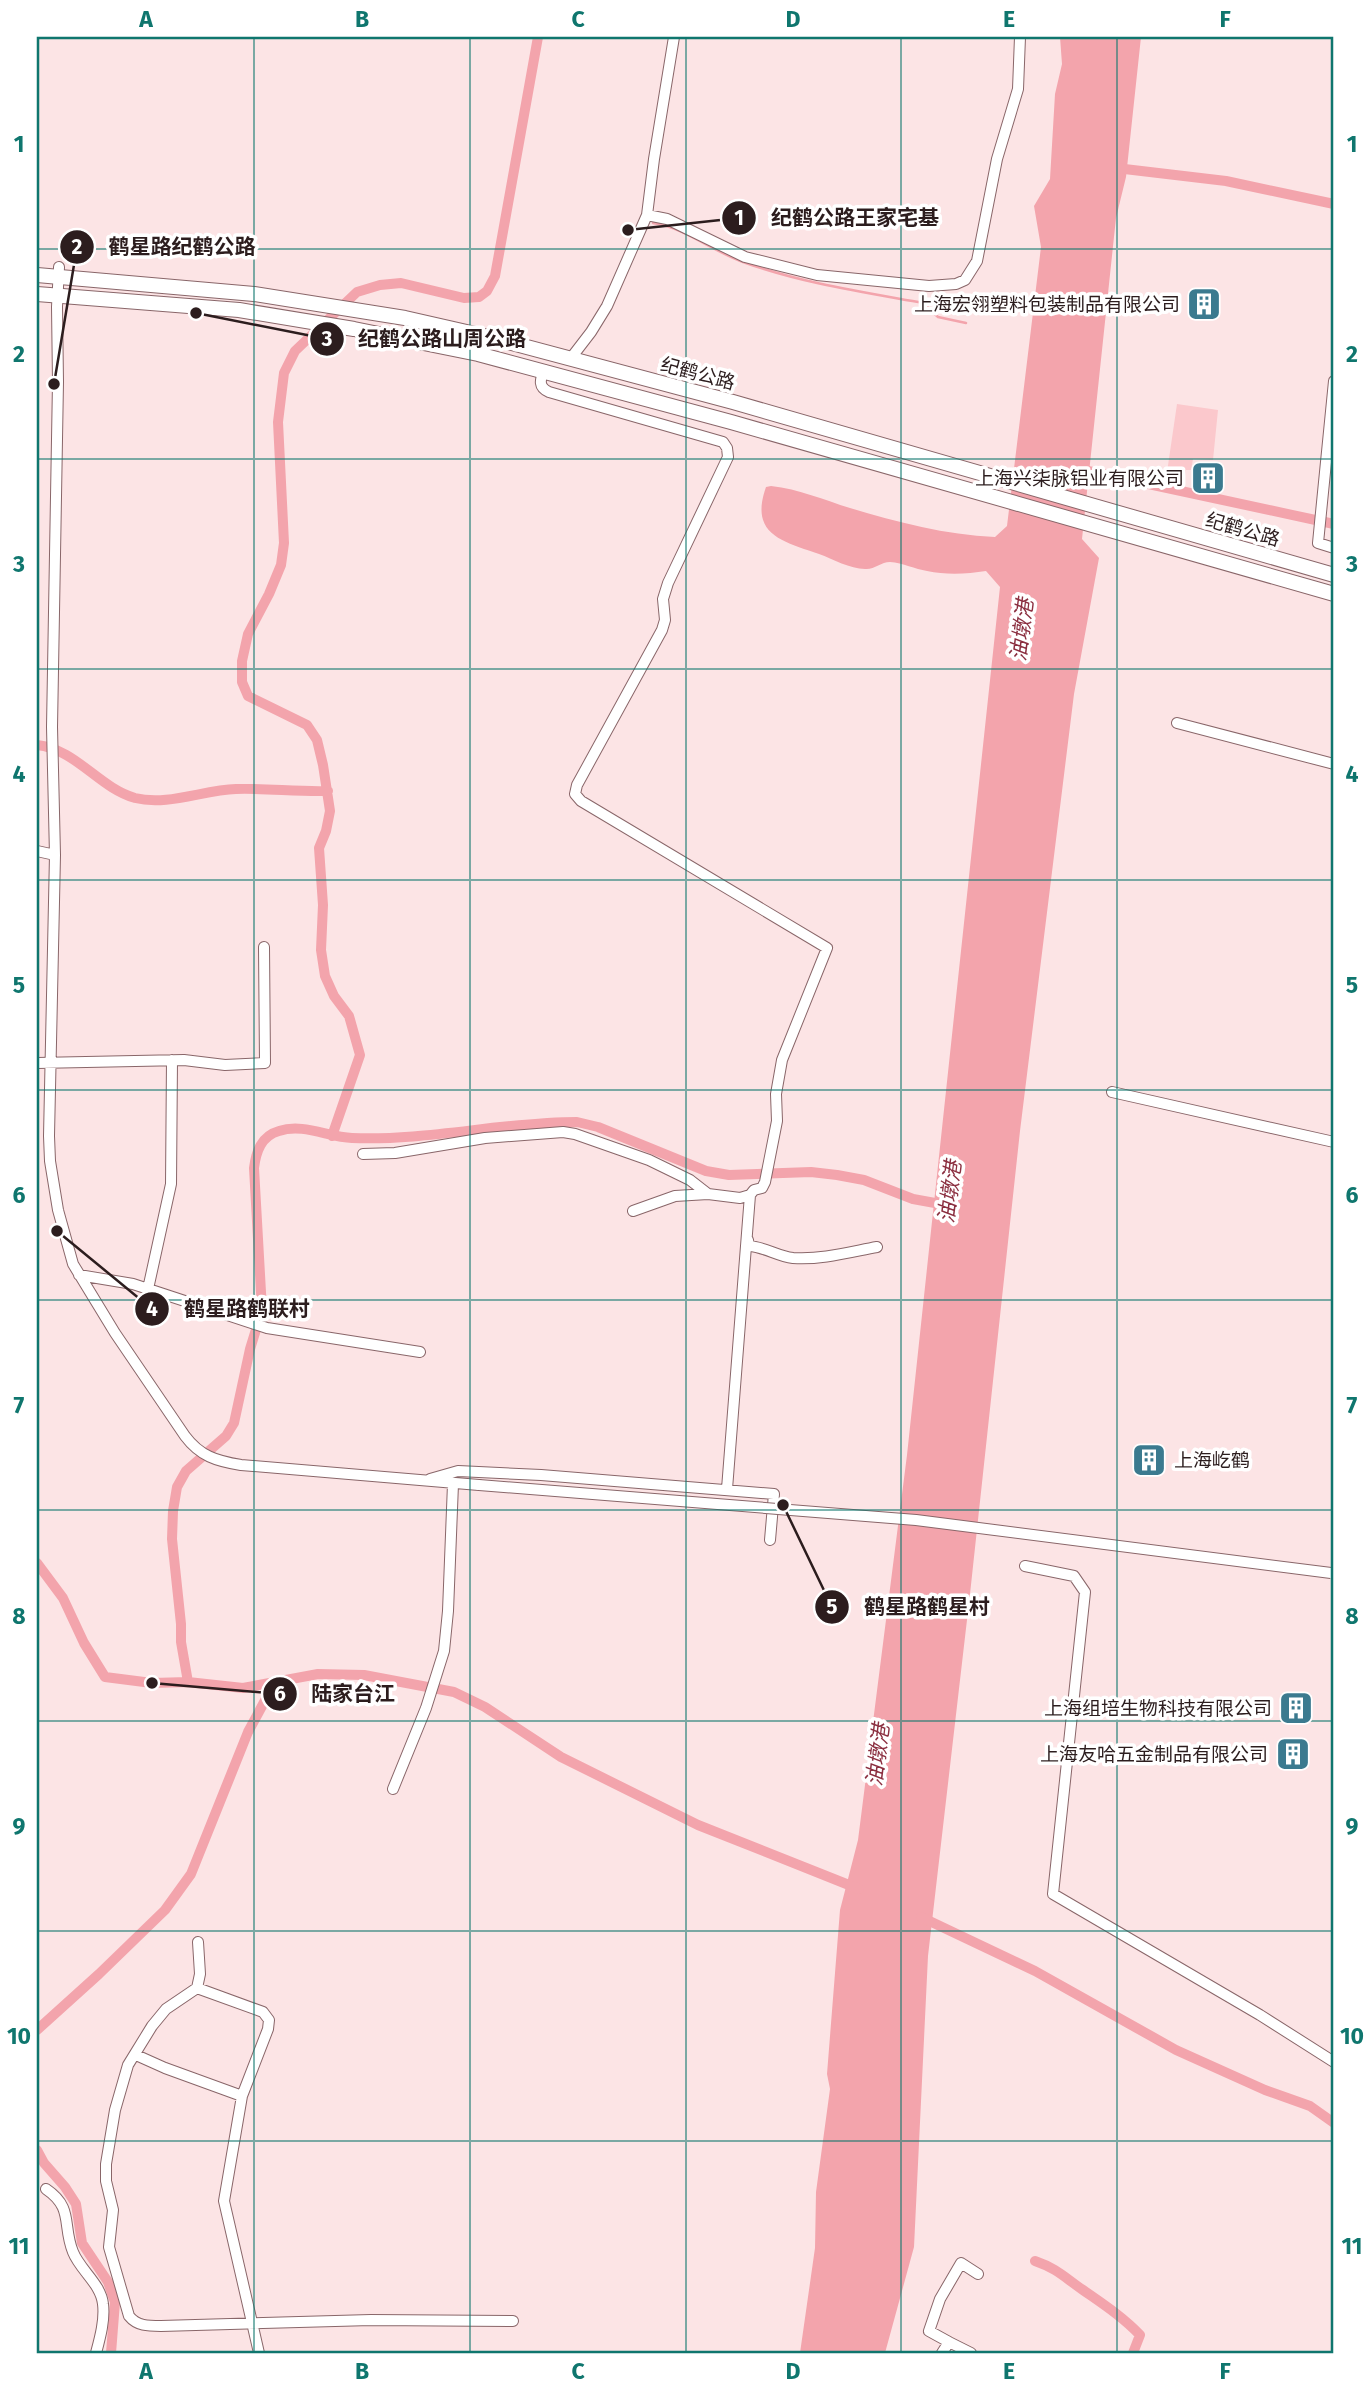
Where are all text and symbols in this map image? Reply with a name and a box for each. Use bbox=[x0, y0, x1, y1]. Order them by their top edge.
text: A bbox=[138, 5, 153, 33]
text: B bbox=[355, 5, 369, 33]
text: C bbox=[571, 5, 585, 33]
text: D bbox=[786, 5, 801, 33]
text: E bbox=[1003, 5, 1015, 33]
text: F bbox=[1219, 5, 1231, 33]
text: 1 bbox=[14, 130, 24, 158]
text: 1 bbox=[1347, 130, 1357, 158]
callout: 纪鹤公路王家宅基 bbox=[722, 197, 953, 239]
text: 1 bbox=[734, 205, 744, 231]
text: 纪鹤公路王家宅基 bbox=[771, 205, 939, 231]
callout: 鹤星路纪鹤公路 bbox=[59, 226, 269, 268]
text: 2 bbox=[72, 234, 83, 260]
text: 鹤星路纪鹤公路 bbox=[109, 234, 256, 260]
building icon: 上海宏翎塑料包装制品有限公司 bbox=[1185, 285, 1223, 323]
place label: 上海宏翎塑料包装制品有限公司 bbox=[914, 293, 1180, 316]
callout: 纪鹤公路山周公路 bbox=[309, 318, 540, 360]
text: 3 bbox=[321, 326, 333, 352]
text: 纪鹤公路山周公路 bbox=[358, 326, 526, 352]
text: 2 bbox=[13, 340, 25, 368]
text: 2 bbox=[1346, 340, 1358, 368]
street label: 纪鹤公路 bbox=[658, 353, 738, 394]
building icon: 上海兴柒脉铝业有限公司 bbox=[1189, 459, 1227, 497]
place label: 上海兴柒脉铝业有限公司 bbox=[975, 467, 1184, 490]
street label: 纪鹤公路 bbox=[1203, 508, 1283, 551]
text: 3 bbox=[12, 550, 25, 578]
text: 3 bbox=[1345, 550, 1358, 578]
water label: 油墩港 bbox=[1005, 594, 1039, 663]
text: 4 bbox=[13, 760, 26, 788]
text: 4 bbox=[1346, 760, 1359, 788]
text: 5 bbox=[13, 971, 25, 999]
text: 5 bbox=[1346, 971, 1358, 999]
water label: 油墩港 bbox=[933, 1156, 967, 1225]
text: 6 bbox=[13, 1181, 26, 1209]
text: 6 bbox=[1346, 1181, 1359, 1209]
callout: 鹤星路鹤联村 bbox=[135, 1288, 324, 1330]
text: 4 bbox=[146, 1296, 158, 1322]
text: 鹤星路鹤联村 bbox=[184, 1296, 310, 1322]
text: 7 bbox=[14, 1391, 25, 1419]
text: 7 bbox=[1347, 1391, 1358, 1419]
building icon: 上海屹鹤 bbox=[1130, 1441, 1168, 1479]
place label: 上海屹鹤 bbox=[1174, 1449, 1250, 1472]
callout: 鹤星路鹤星村 bbox=[815, 1586, 1004, 1628]
text: 5 bbox=[826, 1594, 838, 1620]
text: 鹤星路鹤星村 bbox=[864, 1594, 990, 1620]
text: 8 bbox=[12, 1602, 26, 1630]
text: 8 bbox=[1345, 1602, 1359, 1630]
callout: 陆家台江 bbox=[262, 1673, 409, 1715]
text: 6 bbox=[274, 1681, 286, 1707]
text: 陆家台江 bbox=[311, 1681, 395, 1707]
building icon: 上海组培生物科技有限公司 bbox=[1277, 1689, 1315, 1727]
place label: 上海组培生物科技有限公司 bbox=[1044, 1697, 1272, 1720]
water label: 油墩港 bbox=[861, 1719, 895, 1788]
building icon: 上海友哈五金制品有限公司 bbox=[1274, 1735, 1312, 1773]
place label: 上海友哈五金制品有限公司 bbox=[1040, 1743, 1268, 1766]
text: 9 bbox=[13, 1812, 26, 1840]
text: 9 bbox=[1346, 1812, 1359, 1840]
text: 10 bbox=[7, 2022, 31, 2050]
text: 10 bbox=[1340, 2022, 1364, 2050]
text: 11 bbox=[9, 2232, 29, 2260]
text: 11 bbox=[1342, 2232, 1362, 2260]
text: A bbox=[138, 2357, 153, 2385]
text: B bbox=[355, 2357, 369, 2385]
text: C bbox=[571, 2357, 585, 2385]
text: D bbox=[786, 2357, 801, 2385]
text: E bbox=[1003, 2357, 1015, 2385]
text: F bbox=[1219, 2357, 1231, 2385]

